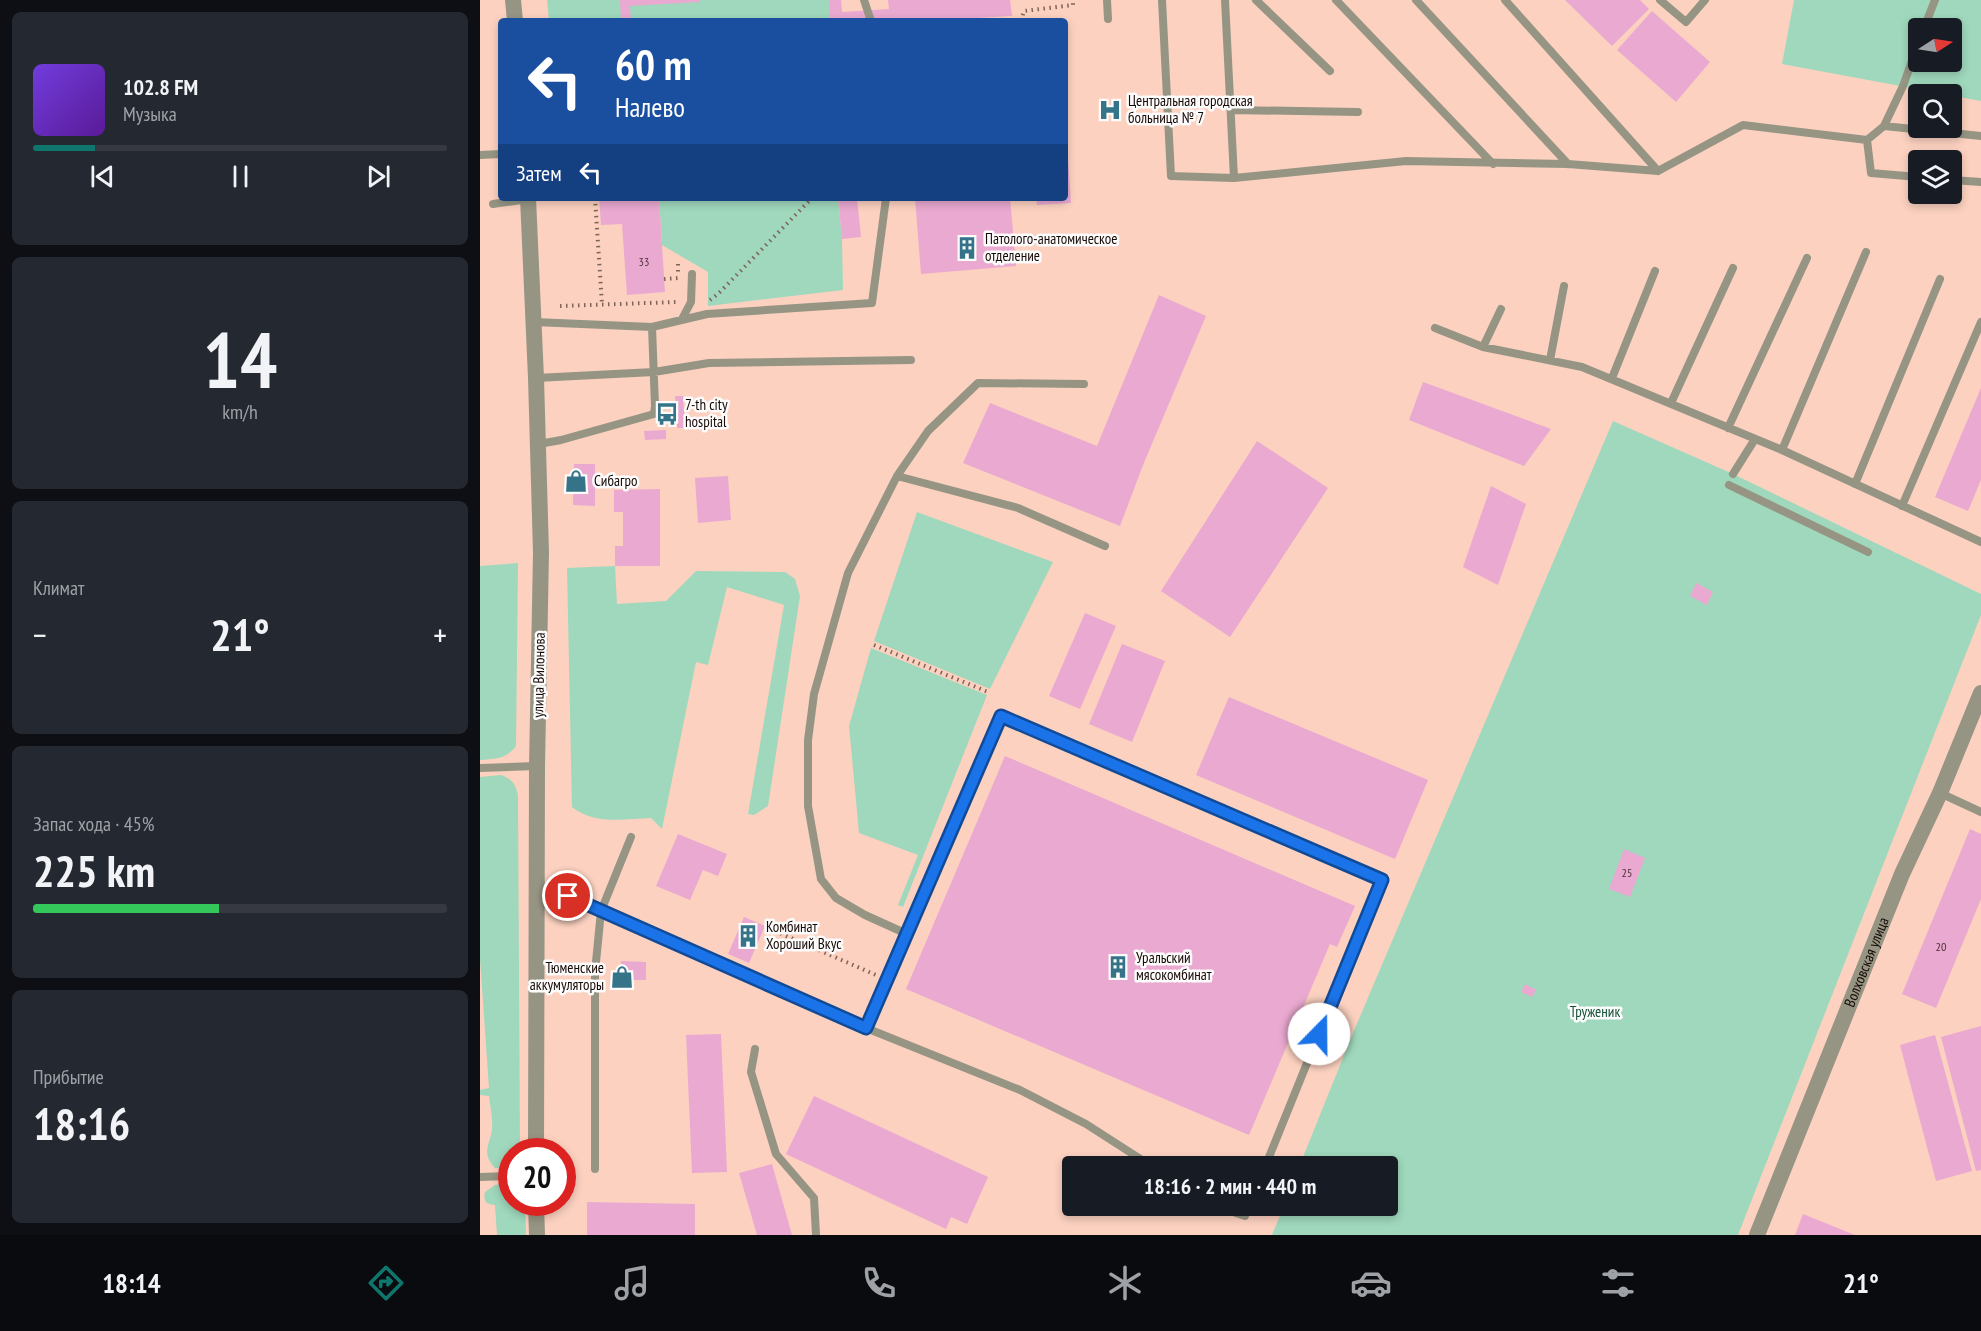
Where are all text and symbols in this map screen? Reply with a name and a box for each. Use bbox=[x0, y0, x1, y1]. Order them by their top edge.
north arrow bbox=[1908, 18, 1962, 72]
map controls bbox=[1908, 18, 1962, 204]
text: 60 m bbox=[615, 37, 692, 92]
icon: left bbox=[516, 42, 594, 120]
text: 102.8 FM bbox=[123, 73, 198, 101]
button: search bbox=[1908, 84, 1962, 138]
text: Налево bbox=[615, 90, 685, 124]
place label: Центральная городская больница № 7 bbox=[1128, 91, 1253, 127]
hospital icon: Центральная городская больница № 7 bbox=[1097, 97, 1123, 123]
text: Музыка bbox=[123, 101, 177, 127]
button: layers bbox=[1908, 150, 1962, 204]
icon: left bbox=[574, 156, 607, 189]
text: Затем bbox=[516, 159, 562, 187]
icon: previous bbox=[86, 160, 119, 193]
icon: pause bbox=[224, 160, 257, 193]
icon: next bbox=[362, 160, 395, 193]
place label: Патолого-анатомическое отделение bbox=[985, 229, 1117, 265]
building icon: Патолого-анатомическое отделение bbox=[954, 235, 980, 261]
house number: 33 bbox=[639, 254, 649, 269]
text: 14 bbox=[203, 309, 277, 410]
place label: 7-th city hospital bbox=[685, 395, 728, 431]
text: km/h bbox=[222, 399, 258, 425]
bus stop icon: 7-th city hospital bbox=[654, 401, 680, 427]
shop icon: Сибагро bbox=[563, 468, 589, 494]
place label: Сибагро bbox=[594, 471, 637, 490]
text: Климат bbox=[33, 575, 84, 601]
text: 21° bbox=[210, 605, 270, 663]
text: − bbox=[33, 613, 47, 656]
text: + bbox=[433, 613, 447, 656]
street label: улица Вилонова bbox=[528, 632, 549, 718]
text: Запас хода · 45% bbox=[33, 811, 154, 837]
text: 225 km bbox=[33, 841, 155, 899]
house number: 25 bbox=[1622, 865, 1632, 880]
pin bbox=[542, 870, 593, 921]
icon: arrive bbox=[551, 879, 584, 912]
street label: Волховская улица bbox=[1840, 914, 1893, 1010]
place label: Комбинат Хороший Вкус bbox=[766, 917, 842, 953]
building icon: Комбинат Хороший Вкус bbox=[735, 923, 761, 949]
house number: 20 bbox=[1936, 939, 1946, 954]
place label: Уральский мясокомбинат bbox=[1136, 948, 1212, 984]
building icon: Уральский мясокомбинат bbox=[1105, 954, 1131, 980]
place label: Тюменские аккумуляторы bbox=[530, 958, 604, 994]
shop icon: Тюменские аккумуляторы bbox=[609, 964, 635, 990]
position arrow bbox=[1287, 1002, 1351, 1066]
park label: Труженик bbox=[1570, 1002, 1620, 1021]
text: Прибытие bbox=[33, 1064, 104, 1090]
text: 18:16 bbox=[33, 1094, 130, 1152]
speed limit sign: 20 bbox=[498, 1138, 576, 1216]
text: 18:16 · 2 мин · 440 m bbox=[1144, 1172, 1316, 1200]
icon: directions bbox=[365, 1262, 407, 1304]
icon: music bbox=[611, 1262, 653, 1304]
icon: phone bbox=[858, 1262, 900, 1304]
icon: climate bbox=[1104, 1262, 1146, 1304]
icon: car bbox=[1350, 1262, 1392, 1304]
icon: filters bbox=[1597, 1262, 1639, 1304]
text: 18:14 bbox=[102, 1266, 161, 1300]
text: 21° bbox=[1843, 1266, 1879, 1300]

